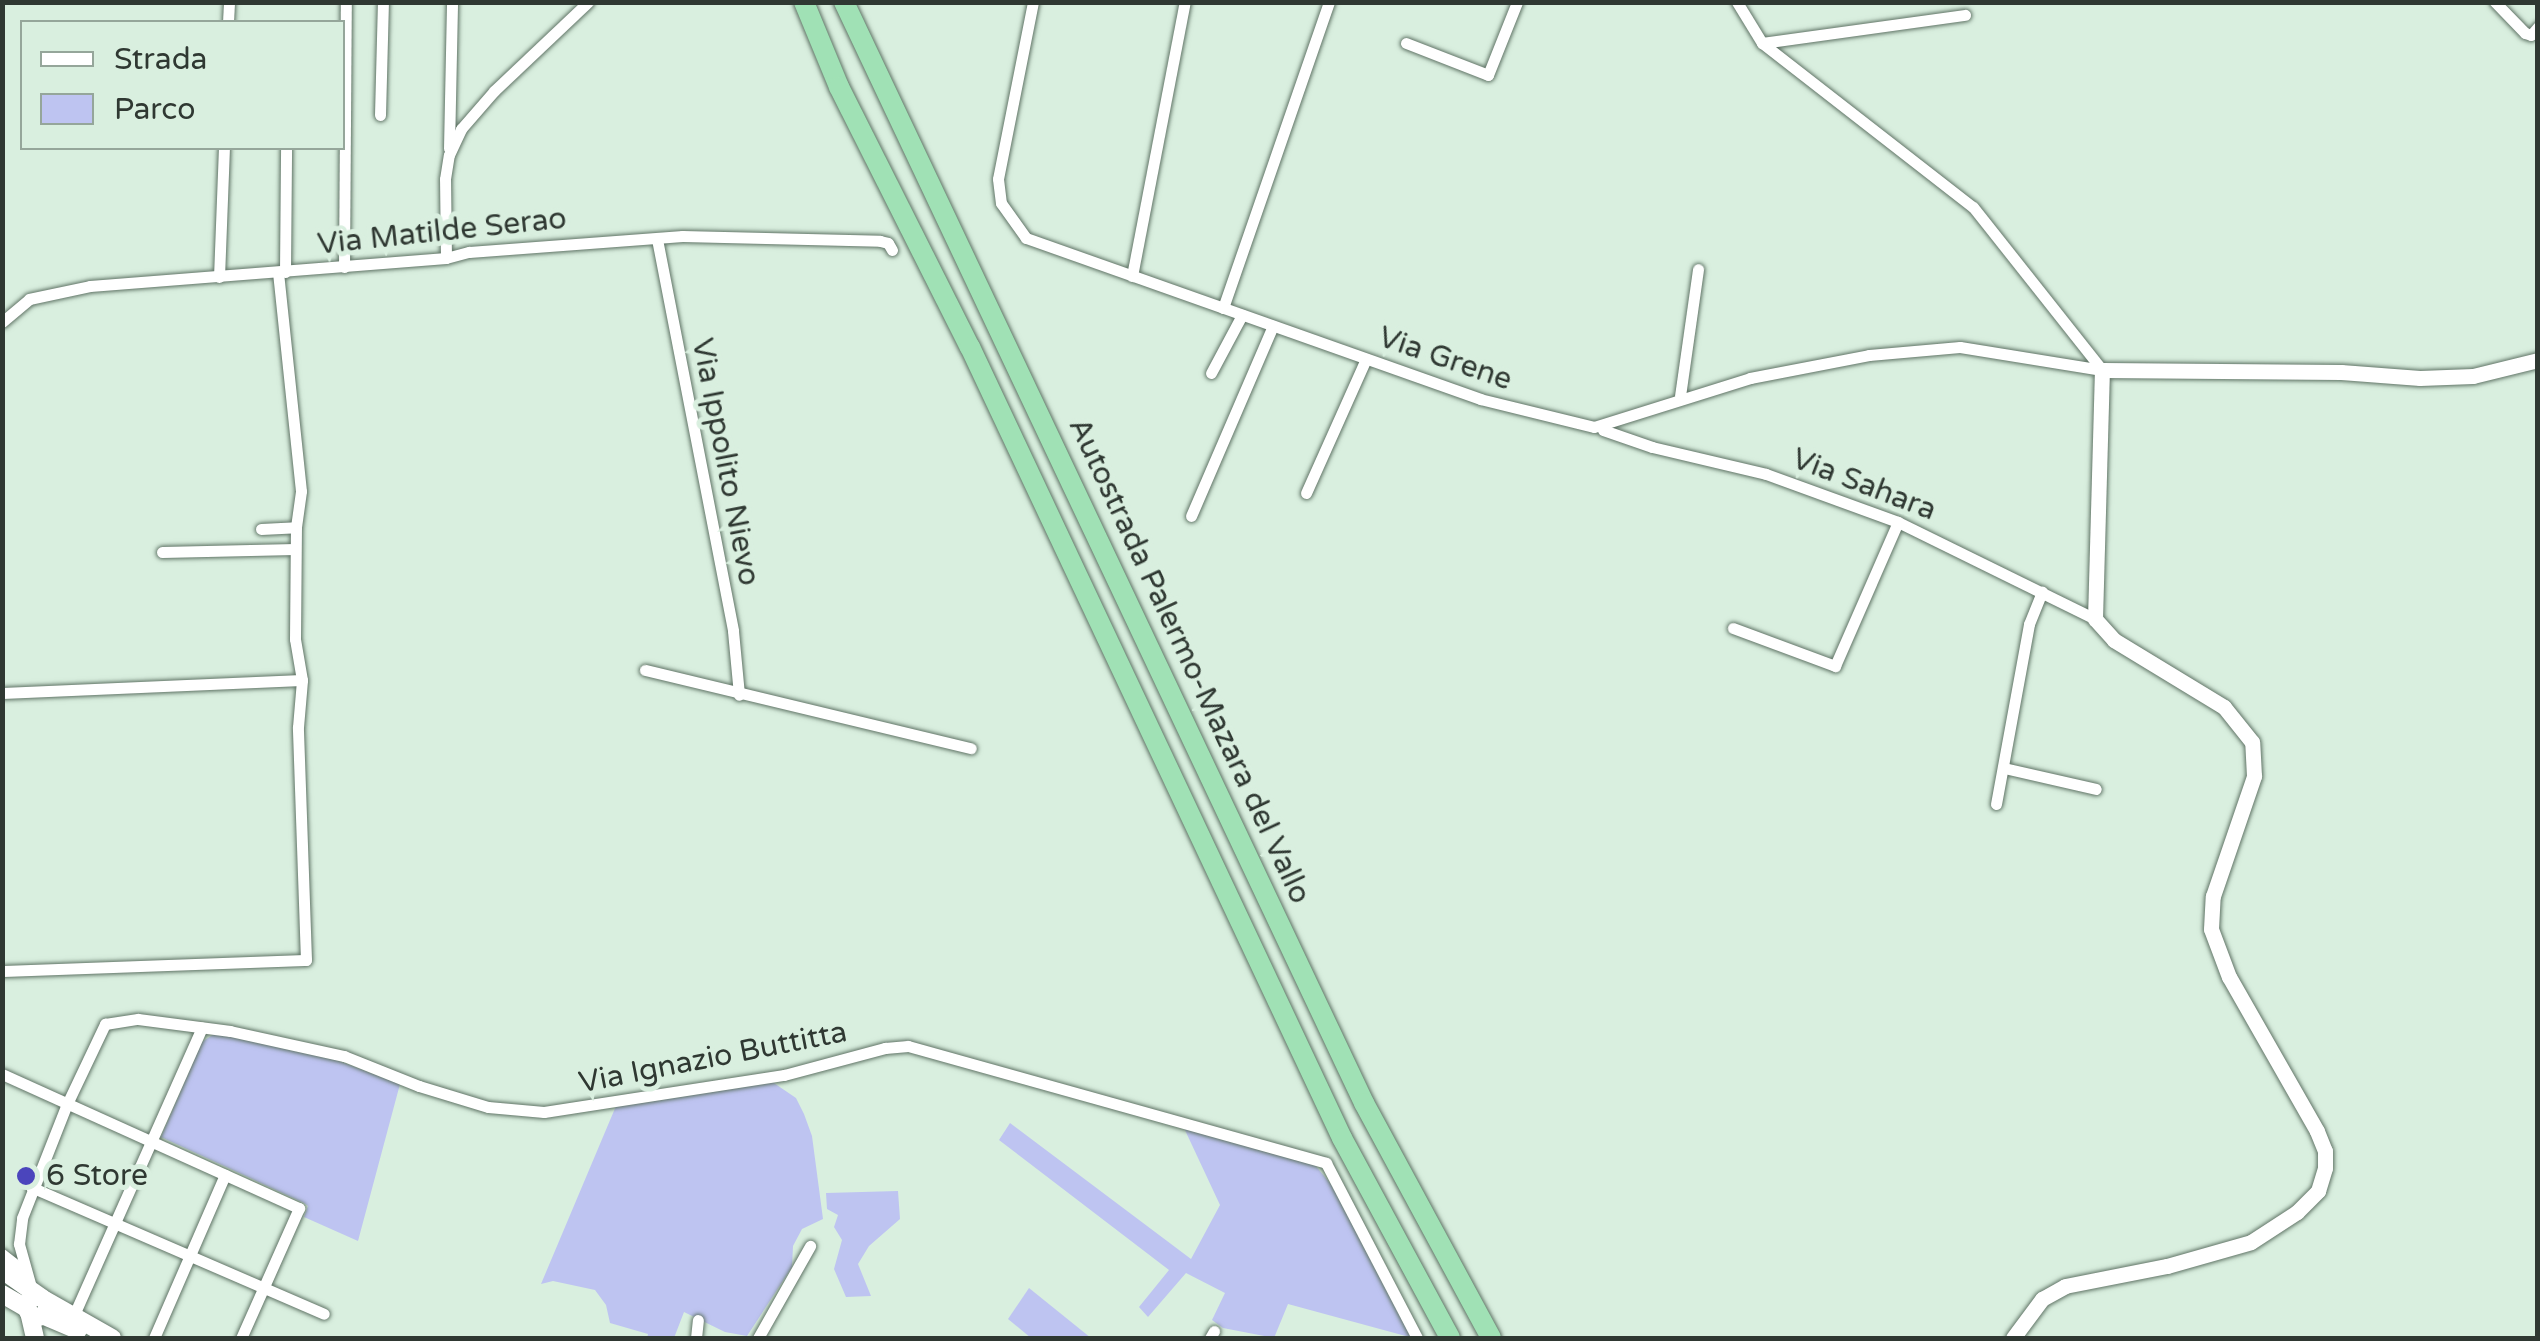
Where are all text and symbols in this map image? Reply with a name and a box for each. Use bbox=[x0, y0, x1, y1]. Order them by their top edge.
legend bbox=[20, 20, 345, 150]
text: Strada bbox=[114, 41, 207, 78]
text: Parco bbox=[114, 91, 195, 128]
street label: Via Matilde Serao bbox=[316, 201, 568, 263]
street label: Via Grene bbox=[1374, 319, 1516, 399]
street label: Via Ippolito Nievo bbox=[683, 335, 767, 589]
street label: Autostrada Palermo-Mazara del Vallo bbox=[1060, 412, 1318, 910]
street label: Via Sahara bbox=[1787, 441, 1941, 529]
street label: Via Ignazio Buttitta bbox=[576, 1014, 850, 1102]
place label: 6 Store bbox=[46, 1158, 148, 1194]
marker: 6 Store bbox=[15, 1165, 37, 1187]

